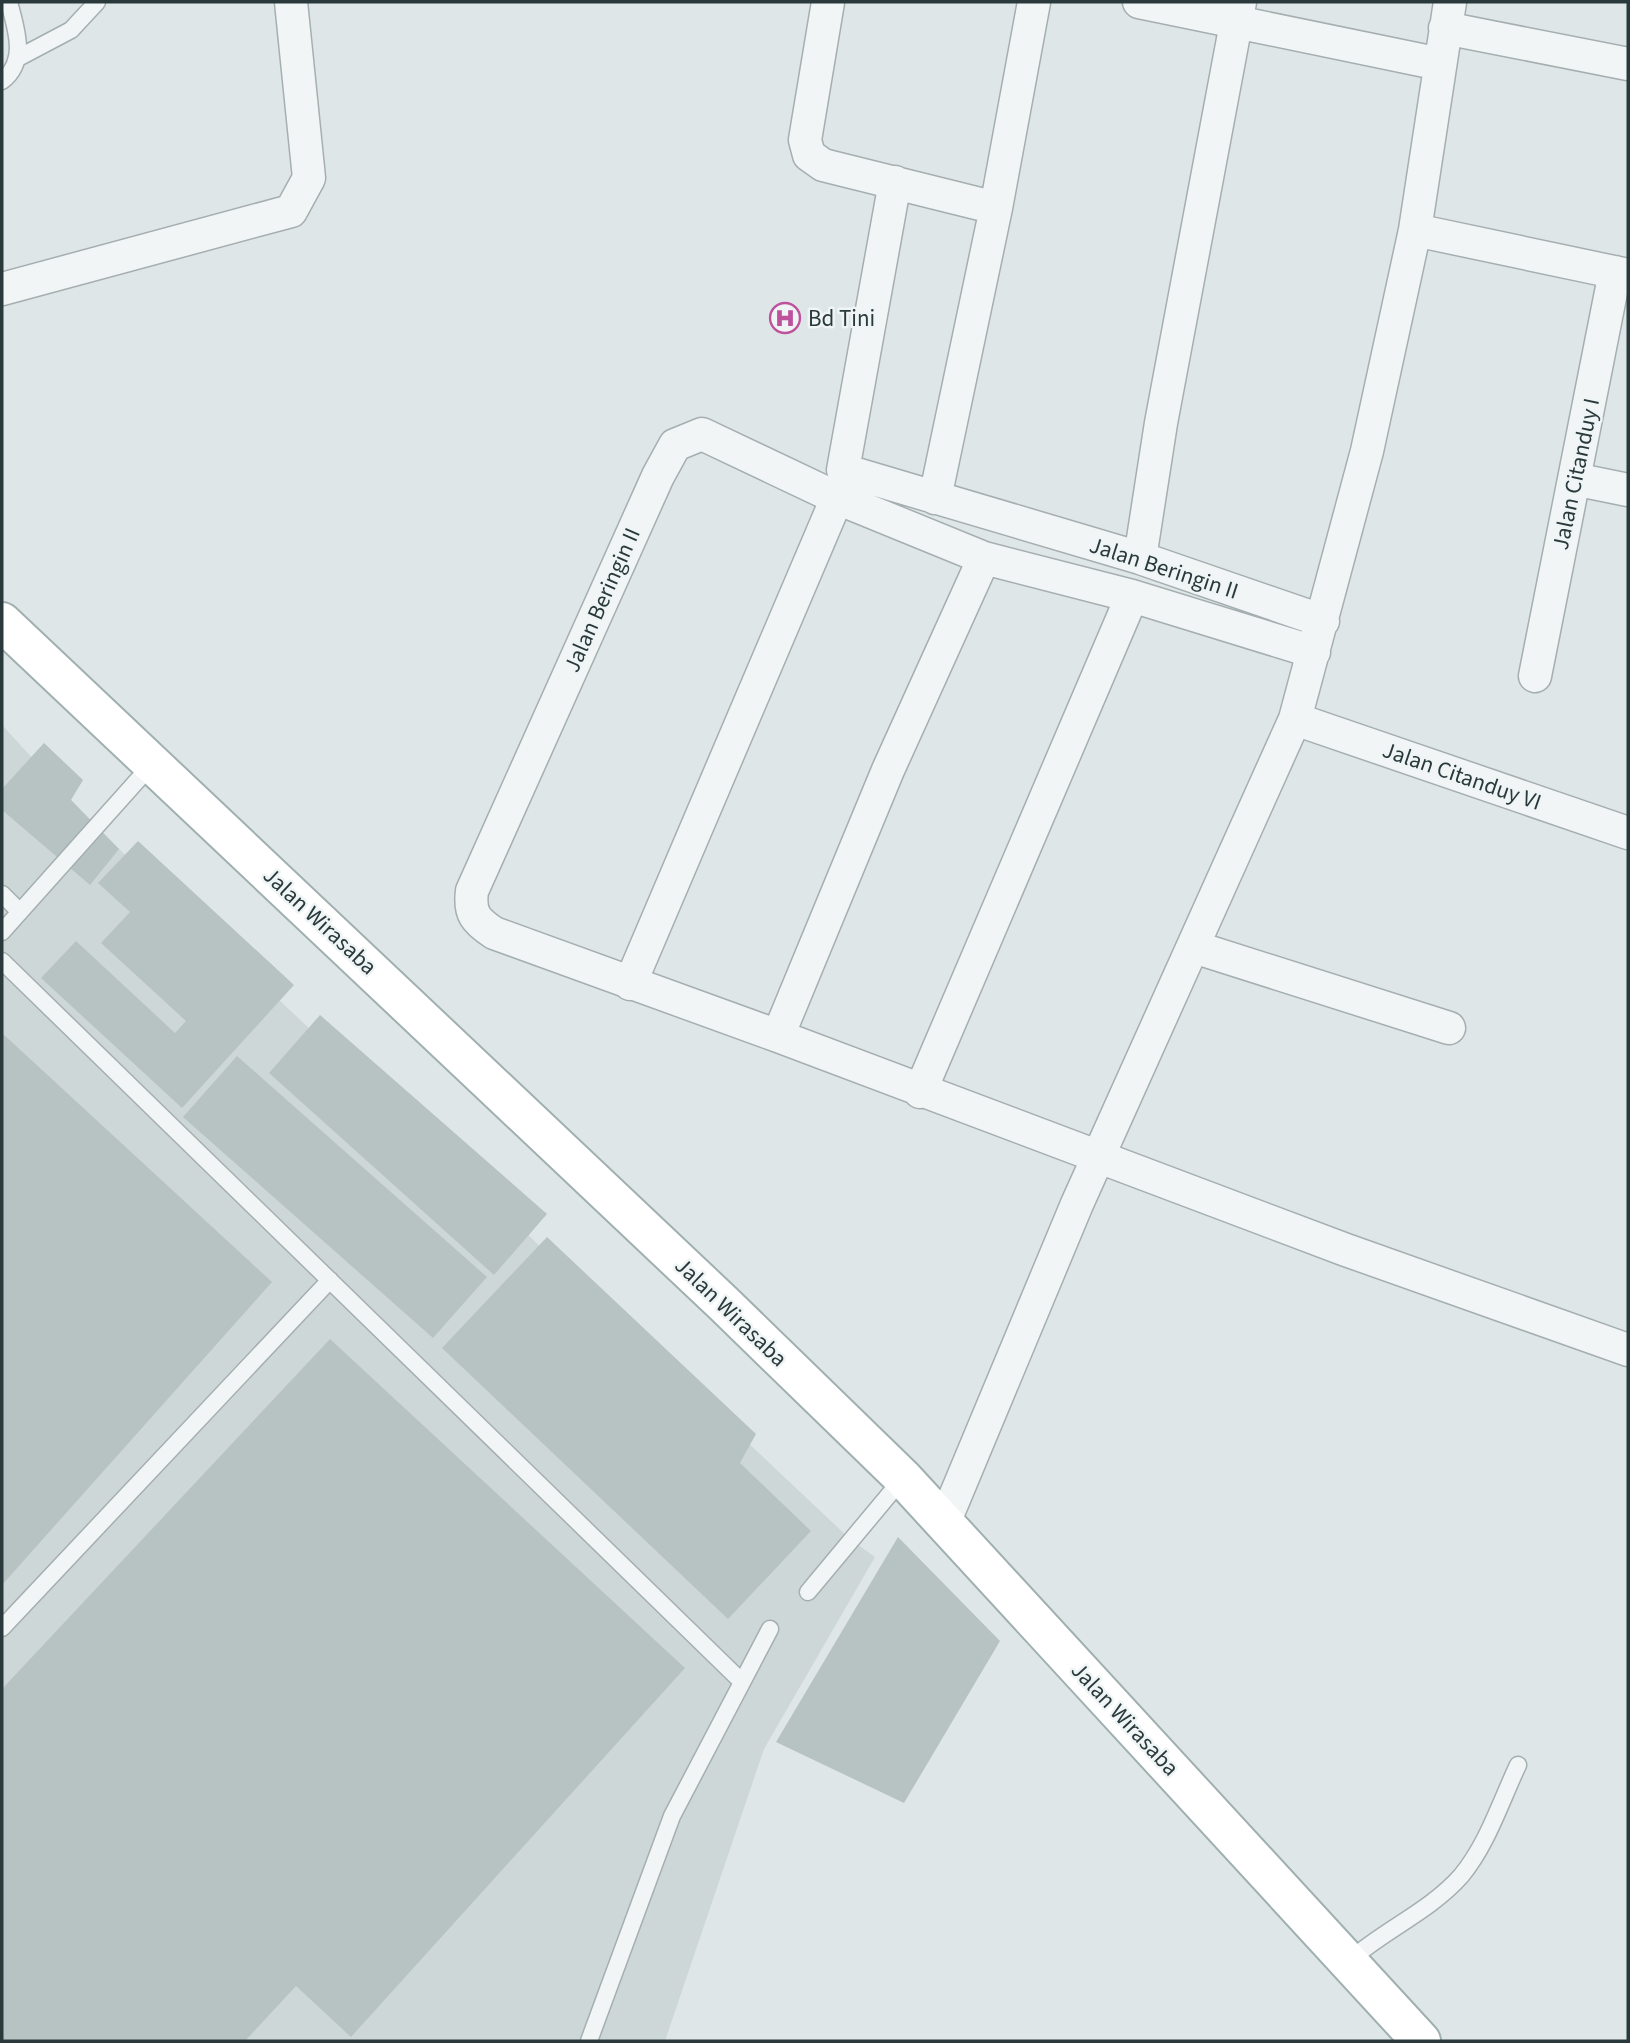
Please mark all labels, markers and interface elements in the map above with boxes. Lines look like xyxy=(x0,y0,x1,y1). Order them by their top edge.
hospital icon: Bd Tini xyxy=(768,301,802,335)
place label: Bd Tini xyxy=(808,302,875,335)
street label: Jalan Citanduy I xyxy=(1544,395,1608,553)
street label: Jalan Beringin II xyxy=(555,523,649,677)
street label: Jalan Beringin II xyxy=(1085,528,1243,608)
street label: Jalan Citanduy VI xyxy=(1378,733,1546,819)
street label: Jalan Wirasaba xyxy=(256,859,384,983)
street label: Jalan Wirasaba xyxy=(667,1250,795,1374)
street label: Jalan Wirasaba xyxy=(1063,1655,1187,1783)

